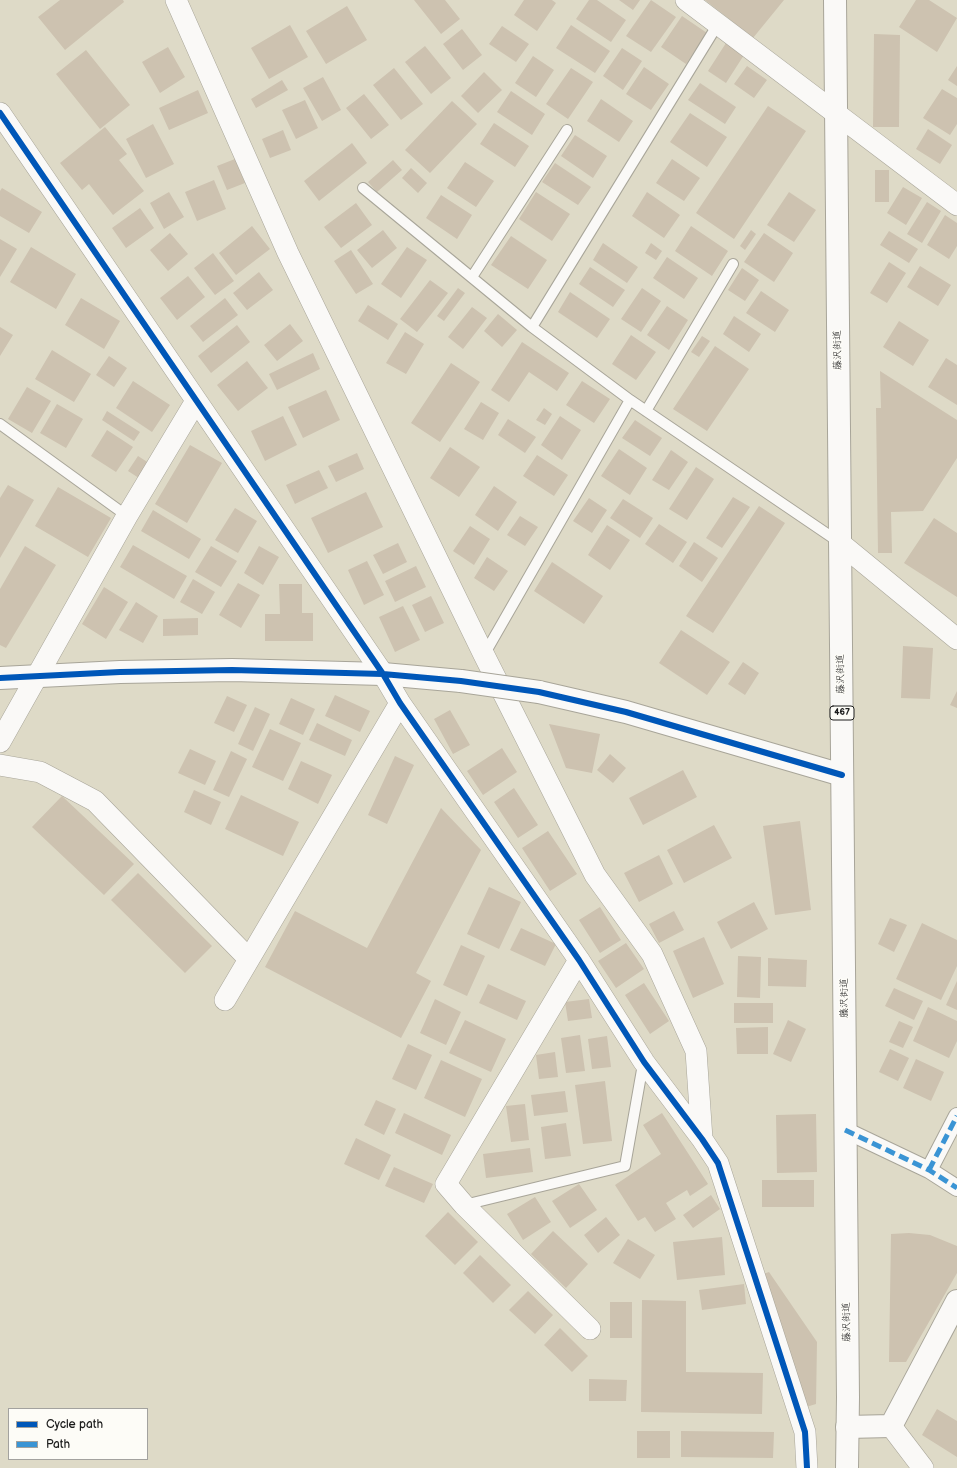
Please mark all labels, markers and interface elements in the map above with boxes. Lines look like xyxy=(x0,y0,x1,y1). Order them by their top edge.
street label: 藤沢街道 xyxy=(832,330,844,370)
street label: 藤沢街道 xyxy=(835,654,847,694)
road number: 467 xyxy=(830,706,854,720)
street label: 藤沢街道 xyxy=(838,978,850,1018)
street label: 藤沢街道 xyxy=(841,1302,853,1342)
legend xyxy=(8,1408,148,1460)
text: Cycle path xyxy=(46,1417,103,1432)
text: Path xyxy=(46,1437,70,1452)

